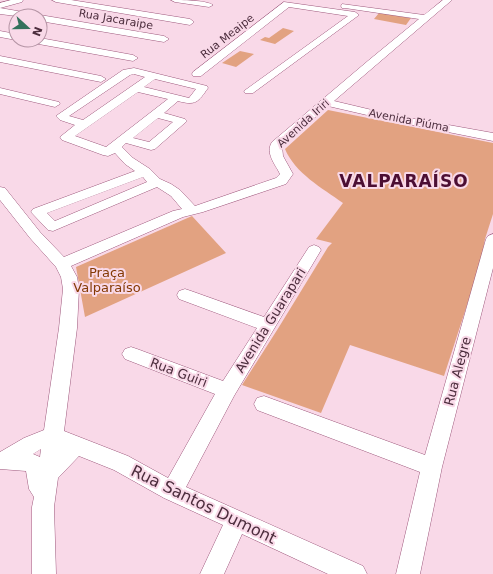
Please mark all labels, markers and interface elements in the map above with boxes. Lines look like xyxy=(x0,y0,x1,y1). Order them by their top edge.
street label: Rua Jacaraipe xyxy=(78,7,154,32)
north arrow xyxy=(8,8,48,48)
street label: Rua Meaipe xyxy=(198,11,257,61)
text: N xyxy=(29,25,45,38)
street label: Avenida Iriri xyxy=(275,97,332,150)
street label: Avenida Piúma xyxy=(368,106,450,135)
district label: VALPARAÍSO xyxy=(339,170,469,191)
park label: Praça Valparaíso xyxy=(73,265,141,295)
street label: Avenida Guarapari xyxy=(232,265,309,375)
street label: Rua Alegre xyxy=(441,335,474,407)
street label: Rua Guiri xyxy=(148,355,209,390)
street label: Rua Santos Dumont xyxy=(128,461,280,548)

